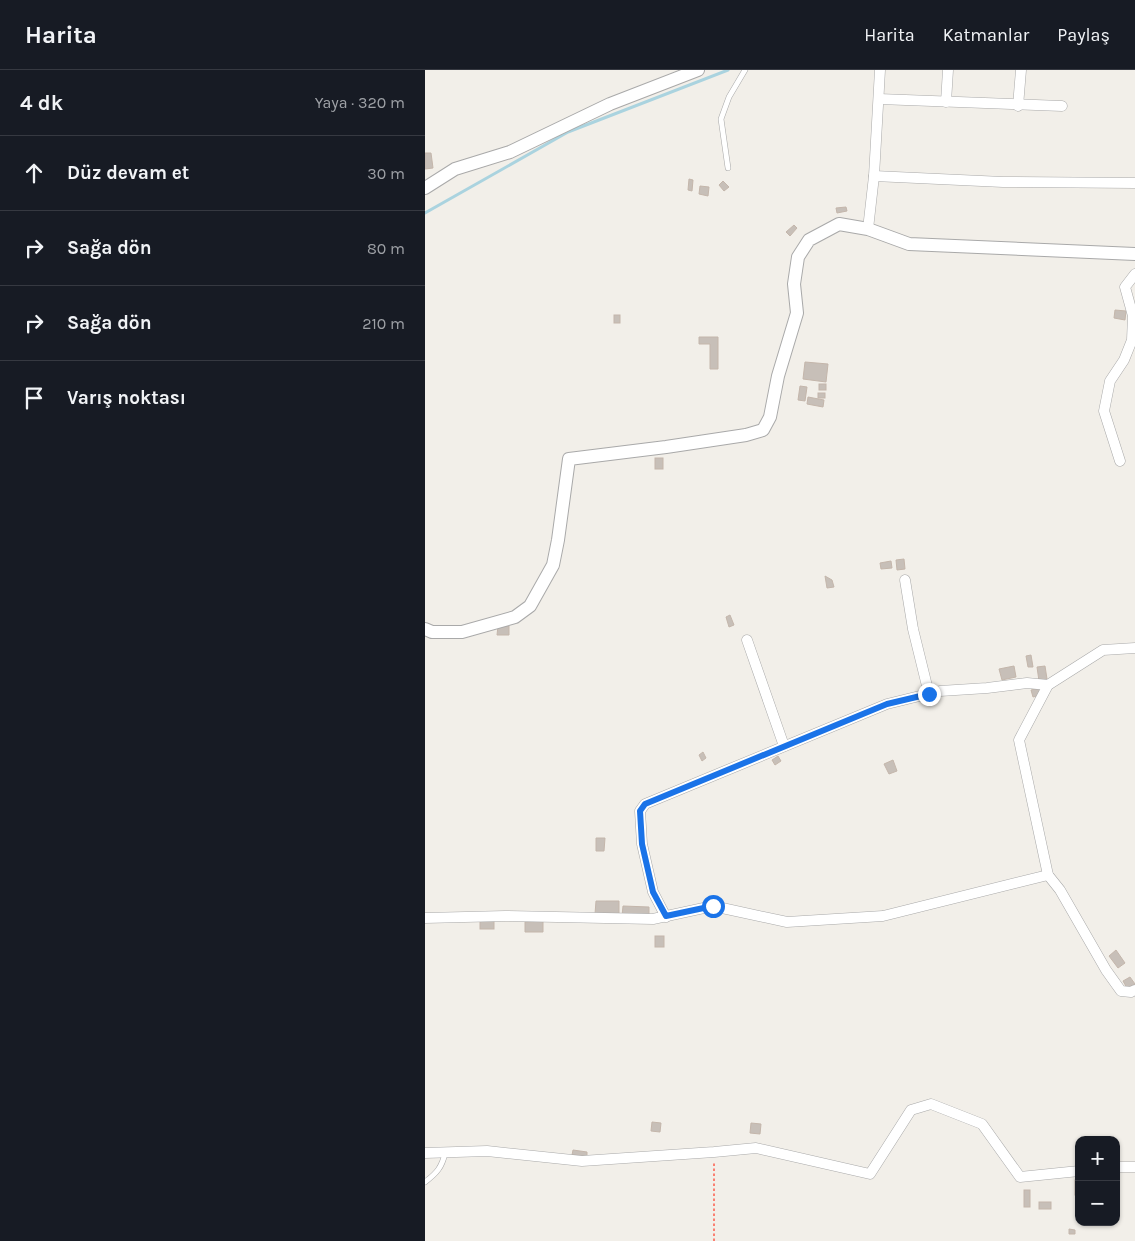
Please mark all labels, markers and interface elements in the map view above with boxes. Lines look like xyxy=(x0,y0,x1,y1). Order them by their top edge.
text: Harita xyxy=(25,21,97,49)
text: Harita xyxy=(864,24,915,46)
text: Katmanlar xyxy=(943,24,1029,46)
text: Paylaş xyxy=(1057,24,1110,46)
text: 4 dk xyxy=(20,91,63,115)
text: Yaya · 320 m xyxy=(315,93,405,112)
icon: ahead xyxy=(20,159,48,187)
text: Düz devam et xyxy=(67,162,189,184)
text: 30 m xyxy=(367,164,405,183)
icon: right xyxy=(20,234,48,262)
text: Sağa dön xyxy=(67,237,151,259)
text: 80 m xyxy=(367,239,405,258)
icon: right xyxy=(20,309,48,337)
text: Sağa dön xyxy=(67,312,151,334)
text: 210 m xyxy=(362,314,405,333)
icon: arrive xyxy=(20,384,48,412)
text: Varış noktası xyxy=(67,387,186,409)
route end xyxy=(918,683,941,706)
route start xyxy=(702,895,725,918)
map controls xyxy=(1075,1136,1120,1226)
button: + xyxy=(1075,1136,1120,1181)
button: − xyxy=(1075,1181,1120,1226)

